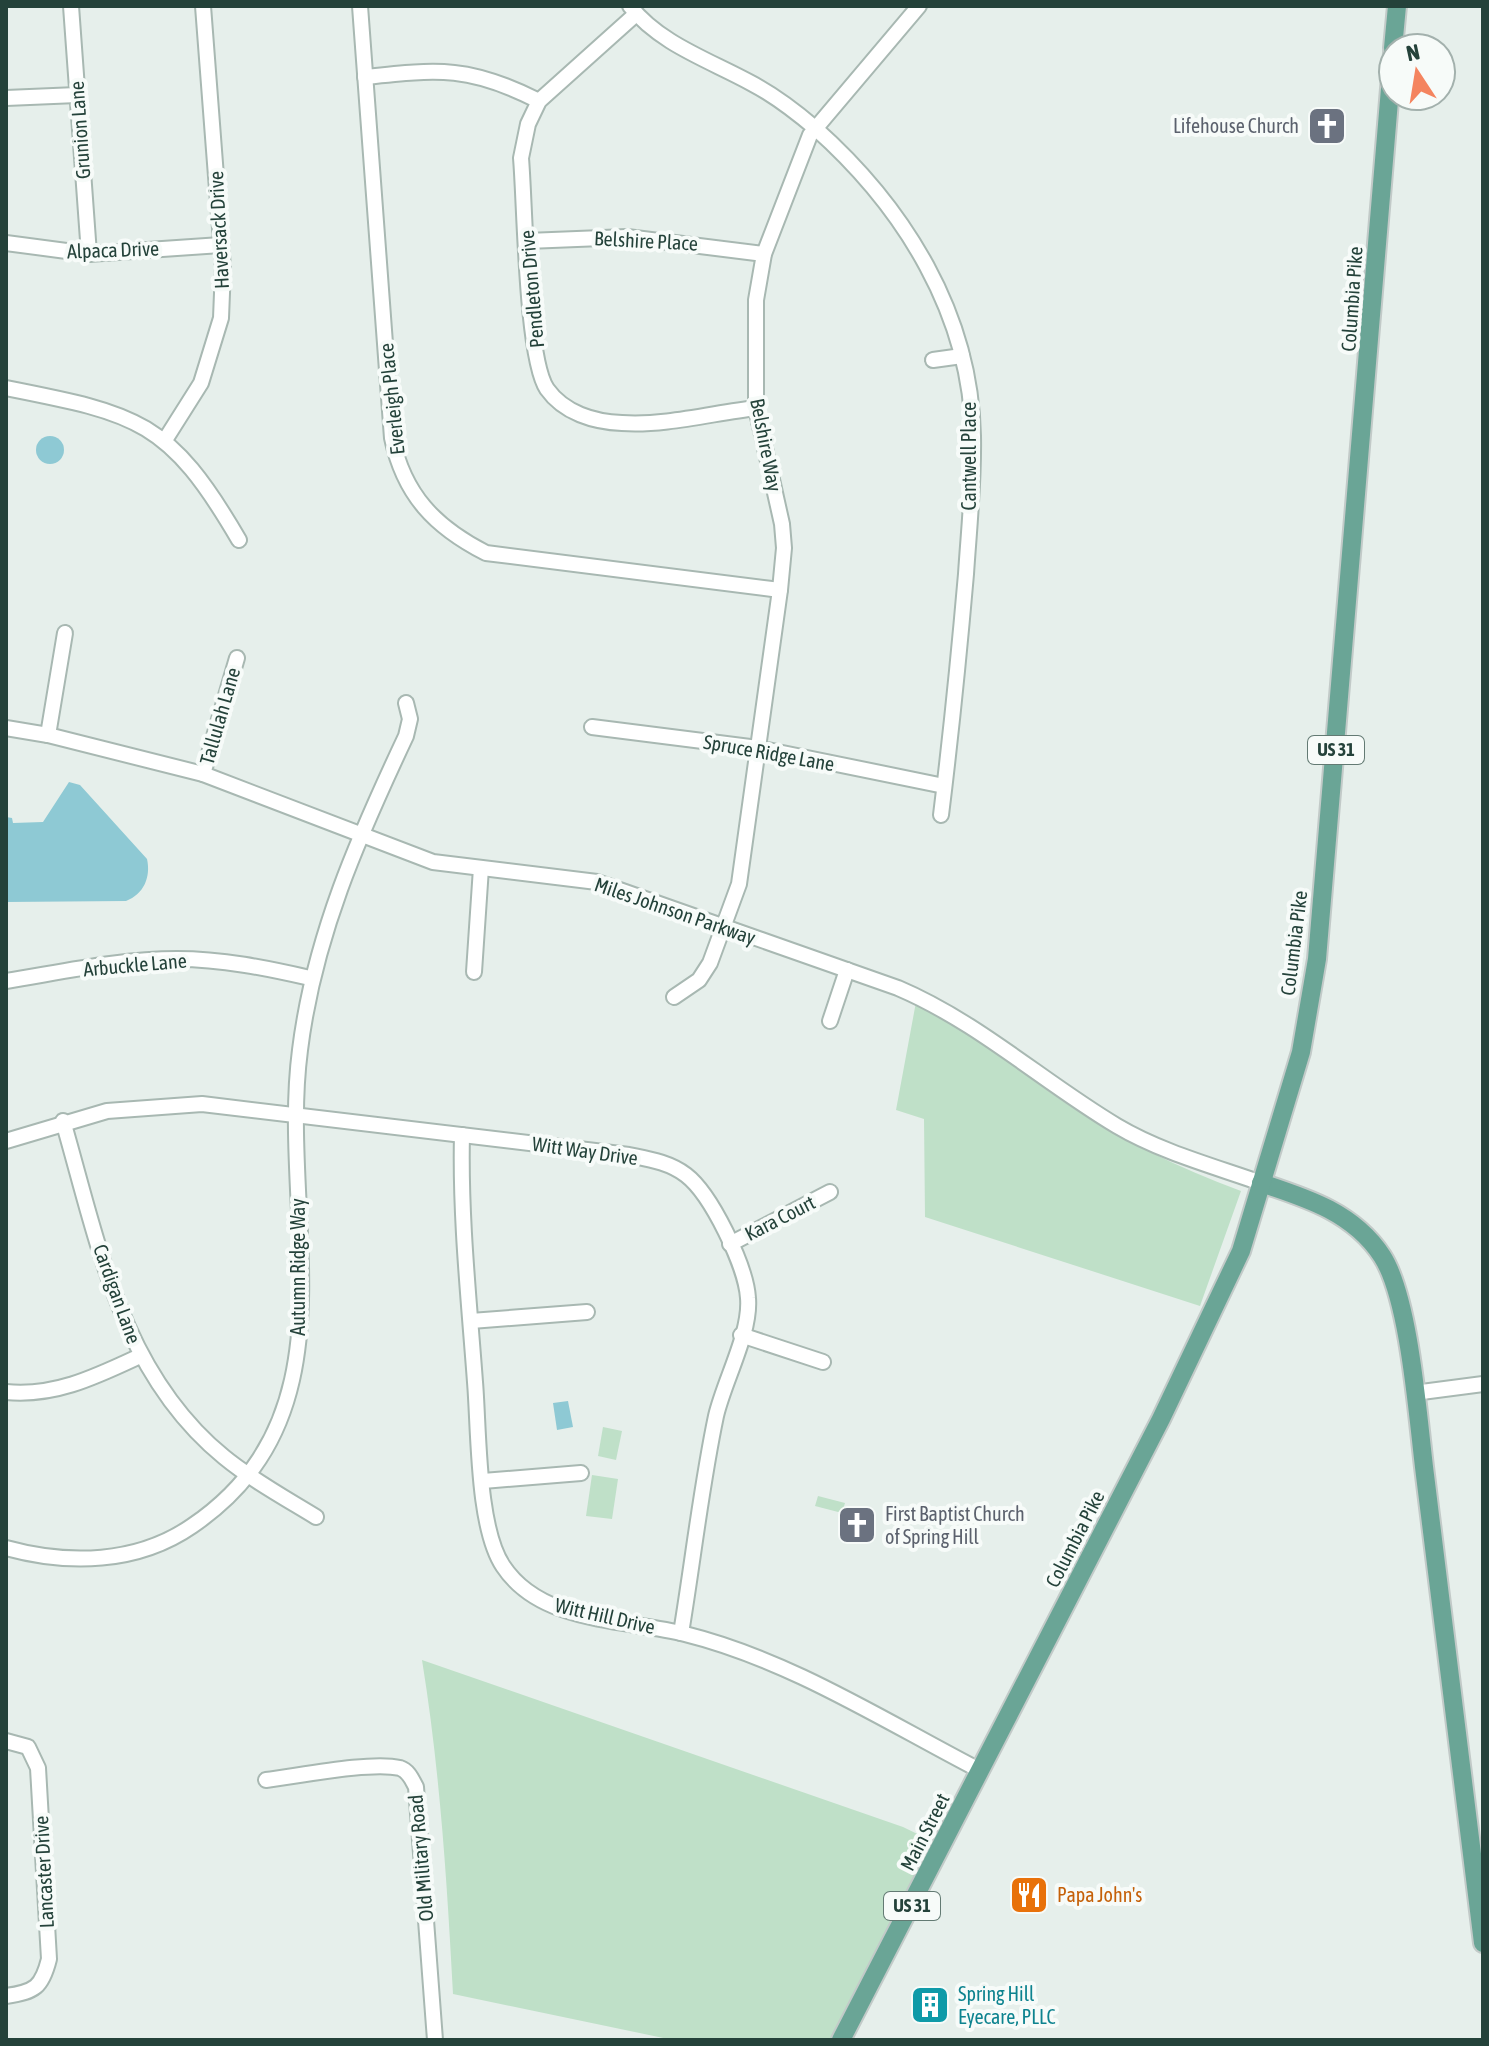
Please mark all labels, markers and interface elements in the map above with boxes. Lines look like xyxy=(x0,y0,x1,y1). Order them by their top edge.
north arrow xyxy=(1377,32,1457,112)
text: N xyxy=(1404,38,1422,67)
street label: Grunion Lane xyxy=(65,80,94,180)
church icon: Lifehouse Church xyxy=(1306,105,1348,147)
place label: Lifehouse Church xyxy=(1173,114,1299,137)
street label: Haversack Drive xyxy=(204,170,233,290)
street label: Belshire Place xyxy=(594,226,698,255)
street label: Pendleton Drive xyxy=(515,229,548,349)
street label: Alpaca Drive xyxy=(67,236,159,263)
street label: Columbia Pike xyxy=(1336,246,1367,352)
street label: Everleigh Place xyxy=(374,342,409,456)
street label: Belshire Way xyxy=(746,396,787,493)
street label: Cantwell Place xyxy=(957,402,980,510)
street label: Tallulah Lane xyxy=(195,665,244,767)
street label: Spruce Ridge Lane xyxy=(702,730,836,775)
road number: US 31 xyxy=(1308,736,1364,764)
street label: Miles Johnson Parkway xyxy=(592,872,759,949)
street label: Columbia Pike xyxy=(1276,889,1311,997)
street label: Arbuckle Lane xyxy=(82,949,188,980)
street label: Witt Way Drive xyxy=(531,1132,639,1169)
street label: Kara Court xyxy=(741,1190,819,1245)
street label: Autumn Ridge Way xyxy=(286,1198,309,1336)
street label: Cardigan Lane xyxy=(89,1241,146,1347)
street label: Columbia Pike xyxy=(1040,1487,1109,1591)
place label: First Baptist Church of Spring Hill xyxy=(885,1502,1025,1548)
church icon: First Baptist Church of Spring Hill xyxy=(836,1504,878,1546)
street label: Witt Hill Drive xyxy=(553,1593,657,1638)
street label: Main Street xyxy=(895,1789,954,1874)
street label: Old Military Road xyxy=(404,1794,437,1922)
street label: Lancaster Drive xyxy=(29,1815,58,1929)
restaurant icon: Papa John's xyxy=(1008,1874,1050,1916)
place label: Papa John's xyxy=(1057,1883,1142,1906)
road number: US 31 xyxy=(884,1892,940,1920)
place label: Spring Hill Eyecare, PLLC xyxy=(958,1982,1055,2028)
building icon: Spring Hill Eyecare, PLLC xyxy=(909,1984,951,2026)

